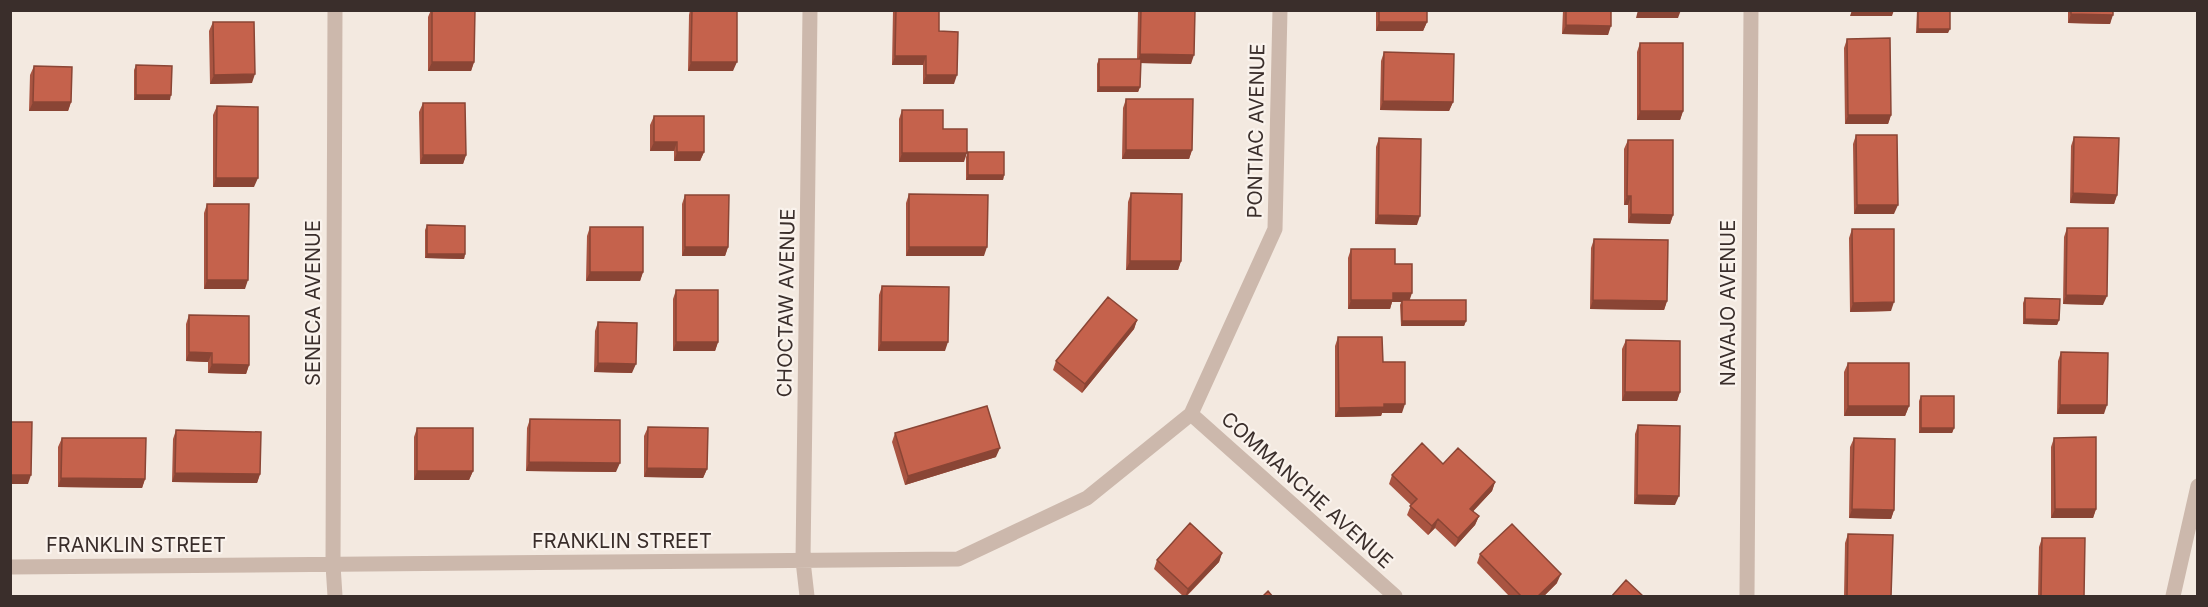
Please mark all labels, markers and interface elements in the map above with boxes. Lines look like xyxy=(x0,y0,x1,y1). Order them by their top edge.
street label: PONTIAC AVENUE xyxy=(1242,43,1270,219)
street label: CHOCTAW AVENUE xyxy=(772,208,800,398)
street label: SENECA AVENUE xyxy=(301,220,325,386)
street label: NAVAJO AVENUE xyxy=(1716,220,1740,386)
street label: COMMANCHE AVENUE xyxy=(1216,407,1398,573)
street label: FRANKLIN STREET xyxy=(532,529,712,553)
street label: FRANKLIN STREET xyxy=(46,533,226,557)

